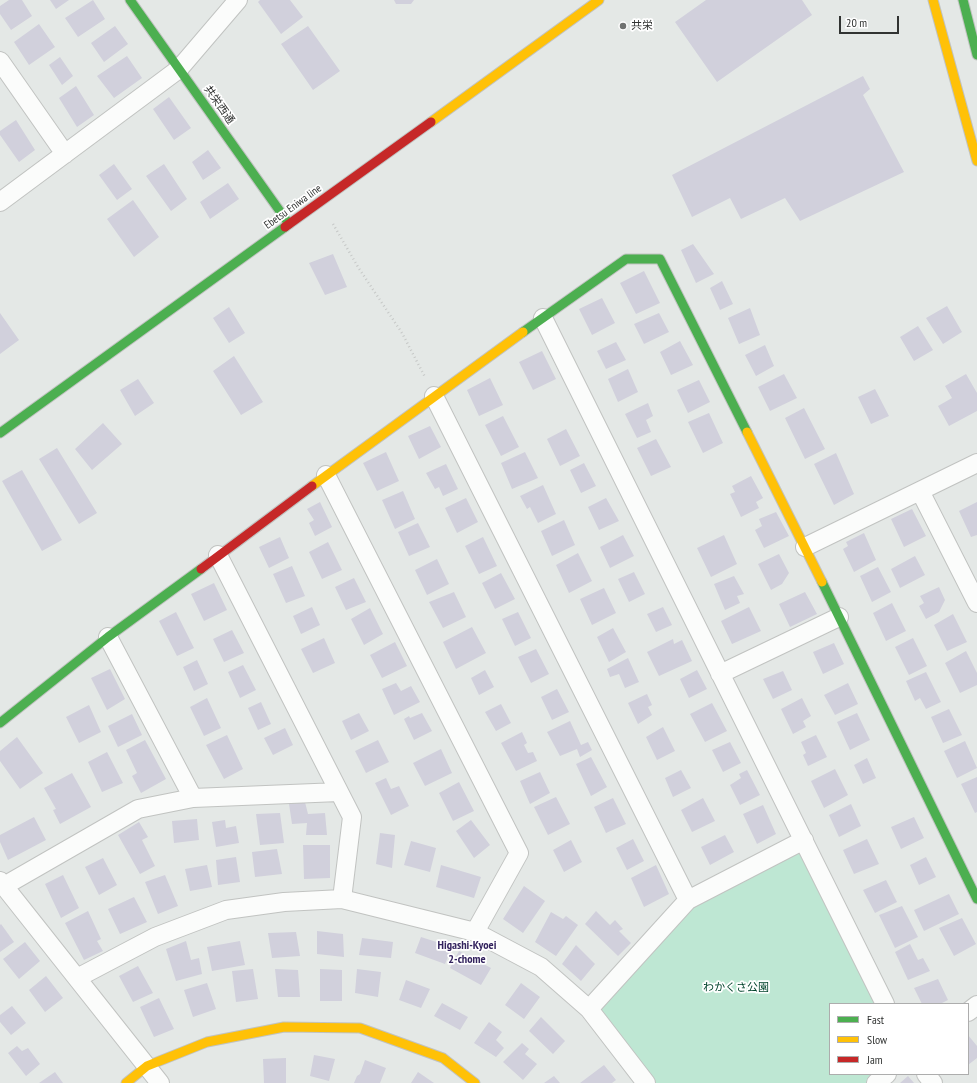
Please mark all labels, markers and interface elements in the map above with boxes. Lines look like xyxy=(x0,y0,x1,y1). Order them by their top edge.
scale bar xyxy=(841,8,901,34)
text: 20 m xyxy=(846,15,867,30)
place label: 共栄 xyxy=(631,19,653,33)
marker: 共栄 xyxy=(618,21,628,31)
street label: 共栄西通 xyxy=(201,83,237,127)
street label: Ebetsu Eniwa line xyxy=(262,182,324,232)
district label: Higashi-Kyoei 2-chome xyxy=(438,939,496,967)
park label: わかくさ公園 xyxy=(703,981,769,995)
legend xyxy=(829,1003,969,1075)
text: Fast xyxy=(867,1012,884,1027)
text: Slow xyxy=(867,1032,887,1047)
text: Jam xyxy=(867,1052,883,1067)

